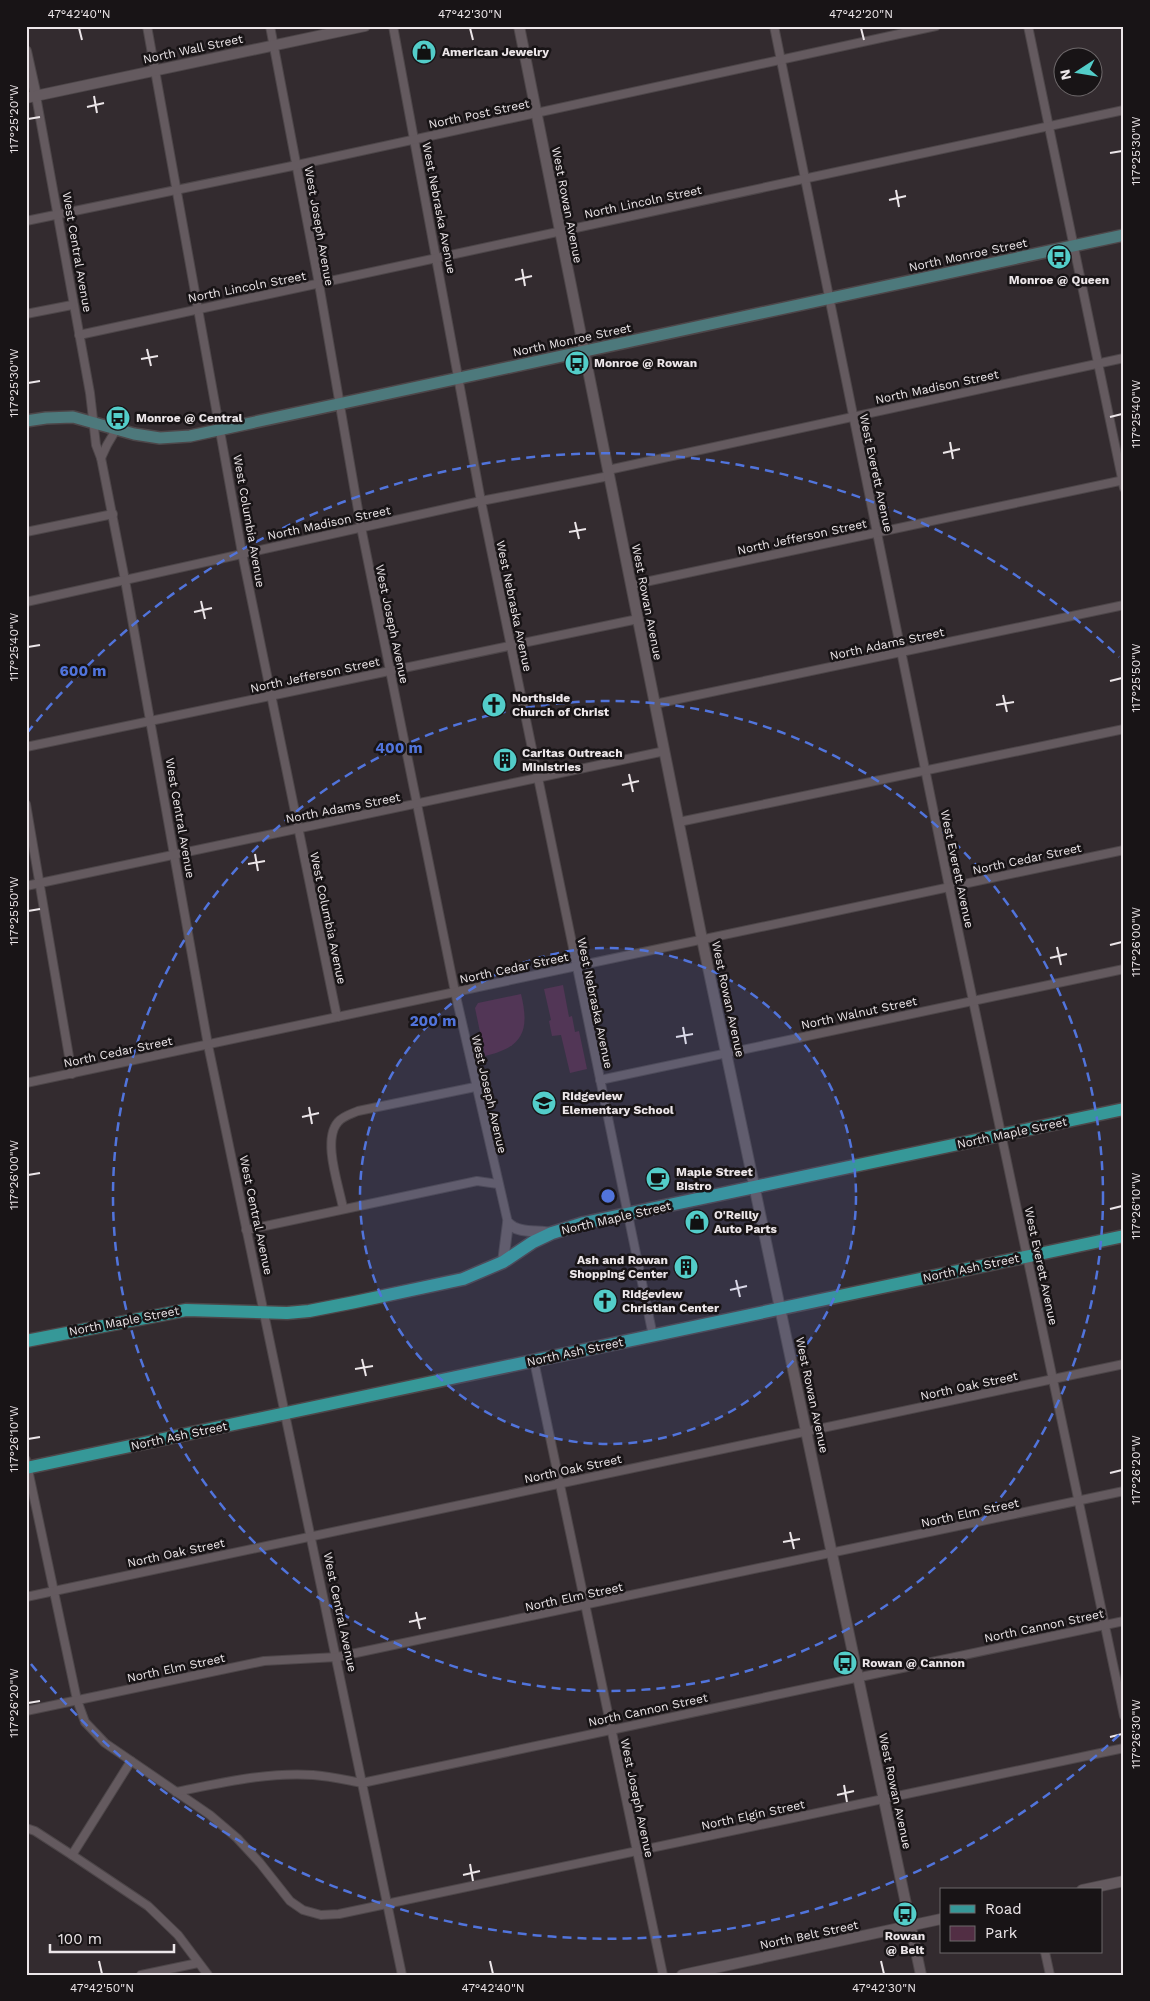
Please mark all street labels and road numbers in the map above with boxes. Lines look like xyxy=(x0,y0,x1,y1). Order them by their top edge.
street label: North Wall Street xyxy=(142,32,244,66)
street label: North Post Street xyxy=(427,96,531,132)
street label: West Nebraska Avenue xyxy=(419,141,459,275)
street label: West Rowan Avenue xyxy=(549,146,585,265)
street label: West Joseph Avenue xyxy=(302,165,336,287)
street label: North Lincoln Street xyxy=(583,183,703,221)
street label: West Central Avenue xyxy=(60,191,94,313)
street label: North Monroe Street xyxy=(907,236,1029,274)
street label: North Lincoln Street xyxy=(187,269,307,305)
street label: North Monroe Street xyxy=(511,321,633,359)
street label: North Madison Street xyxy=(874,367,1000,407)
street label: West Everett Avenue xyxy=(857,412,895,534)
street label: West Columbia Avenue xyxy=(230,453,268,589)
street label: North Madison Street xyxy=(266,503,392,543)
street label: North Jefferson Street xyxy=(736,516,868,558)
street label: West Nebraska Avenue xyxy=(493,539,535,673)
street label: West Rowan Avenue xyxy=(629,543,665,662)
street label: West Joseph Avenue xyxy=(373,563,411,685)
street label: North Adams Street xyxy=(829,625,945,663)
street label: North Jefferson Street xyxy=(249,654,381,696)
street label: West Central Avenue xyxy=(163,757,197,879)
street label: North Adams Street xyxy=(284,790,402,826)
street label: West Everett Avenue xyxy=(938,808,976,930)
street label: North Cedar Street xyxy=(971,841,1083,877)
street label: West Columbia Avenue xyxy=(307,851,349,985)
street label: West Nebraska Avenue xyxy=(574,936,616,1070)
street label: West Rowan Avenue xyxy=(709,940,747,1058)
street label: North Cedar Street xyxy=(458,950,570,986)
street label: North Walnut Street xyxy=(800,994,918,1032)
street label: West Joseph Avenue xyxy=(469,1033,509,1155)
street label: North Cedar Street xyxy=(62,1034,174,1070)
street label: North Maple Street xyxy=(956,1114,1068,1152)
street label: West Central Avenue xyxy=(236,1154,276,1276)
street label: North Maple Street xyxy=(560,1199,672,1237)
street label: West Everett Avenue xyxy=(1022,1205,1060,1327)
street label: North Ash Street xyxy=(921,1251,1021,1285)
street label: North Maple Street xyxy=(68,1303,180,1339)
street label: North Ash Street xyxy=(525,1335,625,1369)
street label: West Rowan Avenue xyxy=(793,1336,831,1454)
street label: North Oak Street xyxy=(919,1369,1019,1403)
street label: North Ash Street xyxy=(129,1419,229,1453)
street label: North Oak Street xyxy=(523,1452,623,1486)
street label: North Elm Street xyxy=(920,1496,1020,1530)
street label: North Oak Street xyxy=(126,1536,226,1570)
street label: West Central Avenue xyxy=(320,1551,360,1673)
street label: North Elm Street xyxy=(524,1580,624,1614)
street label: North Cannon Street xyxy=(983,1606,1105,1646)
street label: North Elm Street xyxy=(126,1651,226,1685)
street label: North Cannon Street xyxy=(587,1690,709,1730)
street label: West Rowan Avenue xyxy=(876,1732,914,1850)
street label: West Joseph Avenue xyxy=(618,1737,656,1859)
street label: North Elgin Street xyxy=(700,1797,806,1833)
street label: North Belt Street xyxy=(758,1918,860,1952)

